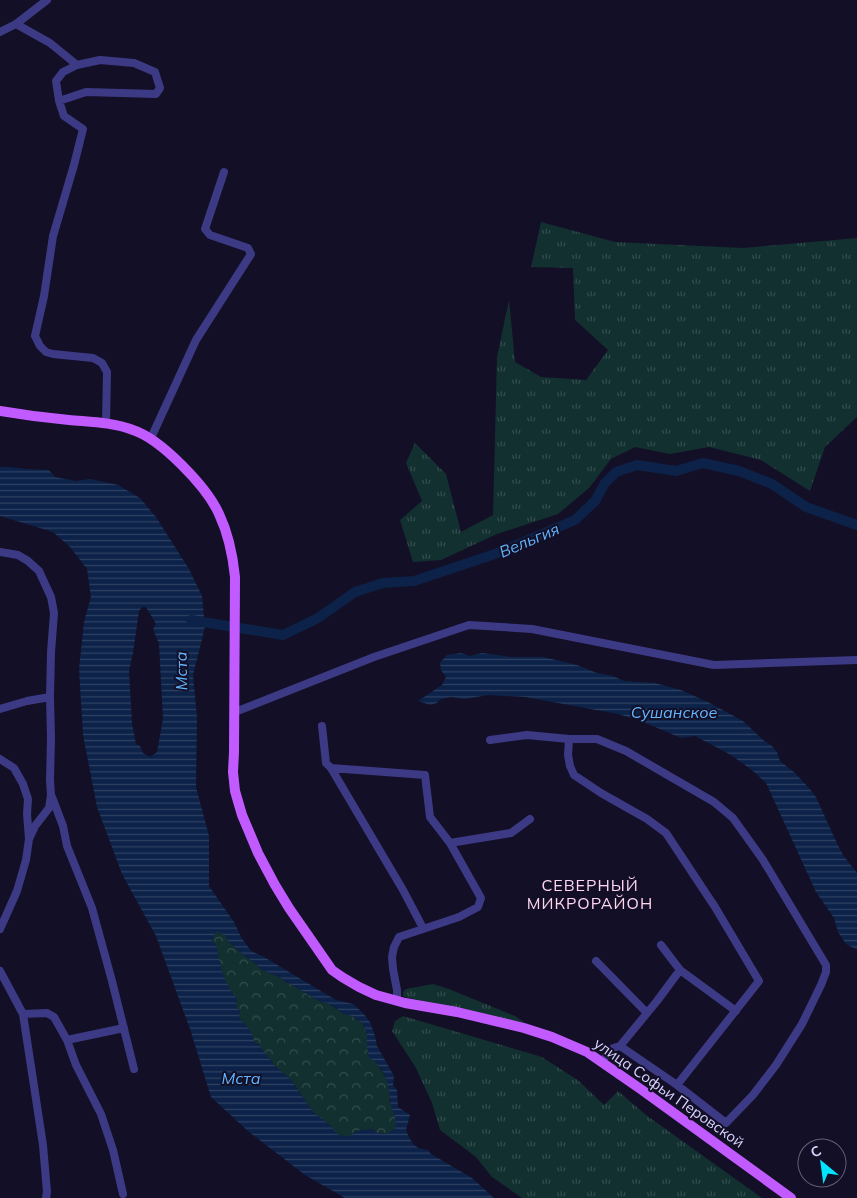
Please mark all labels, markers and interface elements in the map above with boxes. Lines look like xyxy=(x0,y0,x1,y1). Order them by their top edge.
water label: Вельгия xyxy=(496,518,562,562)
water label: Мста xyxy=(171,651,191,691)
water label: Сушанское xyxy=(631,702,717,722)
district label: СЕВЕРНЫЙ МИКРОРАЙОН xyxy=(527,875,653,913)
street label: улица Софьи Перовской xyxy=(590,1033,748,1152)
water label: Мста xyxy=(222,1068,261,1088)
north arrow xyxy=(797,1138,847,1188)
text: С xyxy=(807,1141,824,1162)

